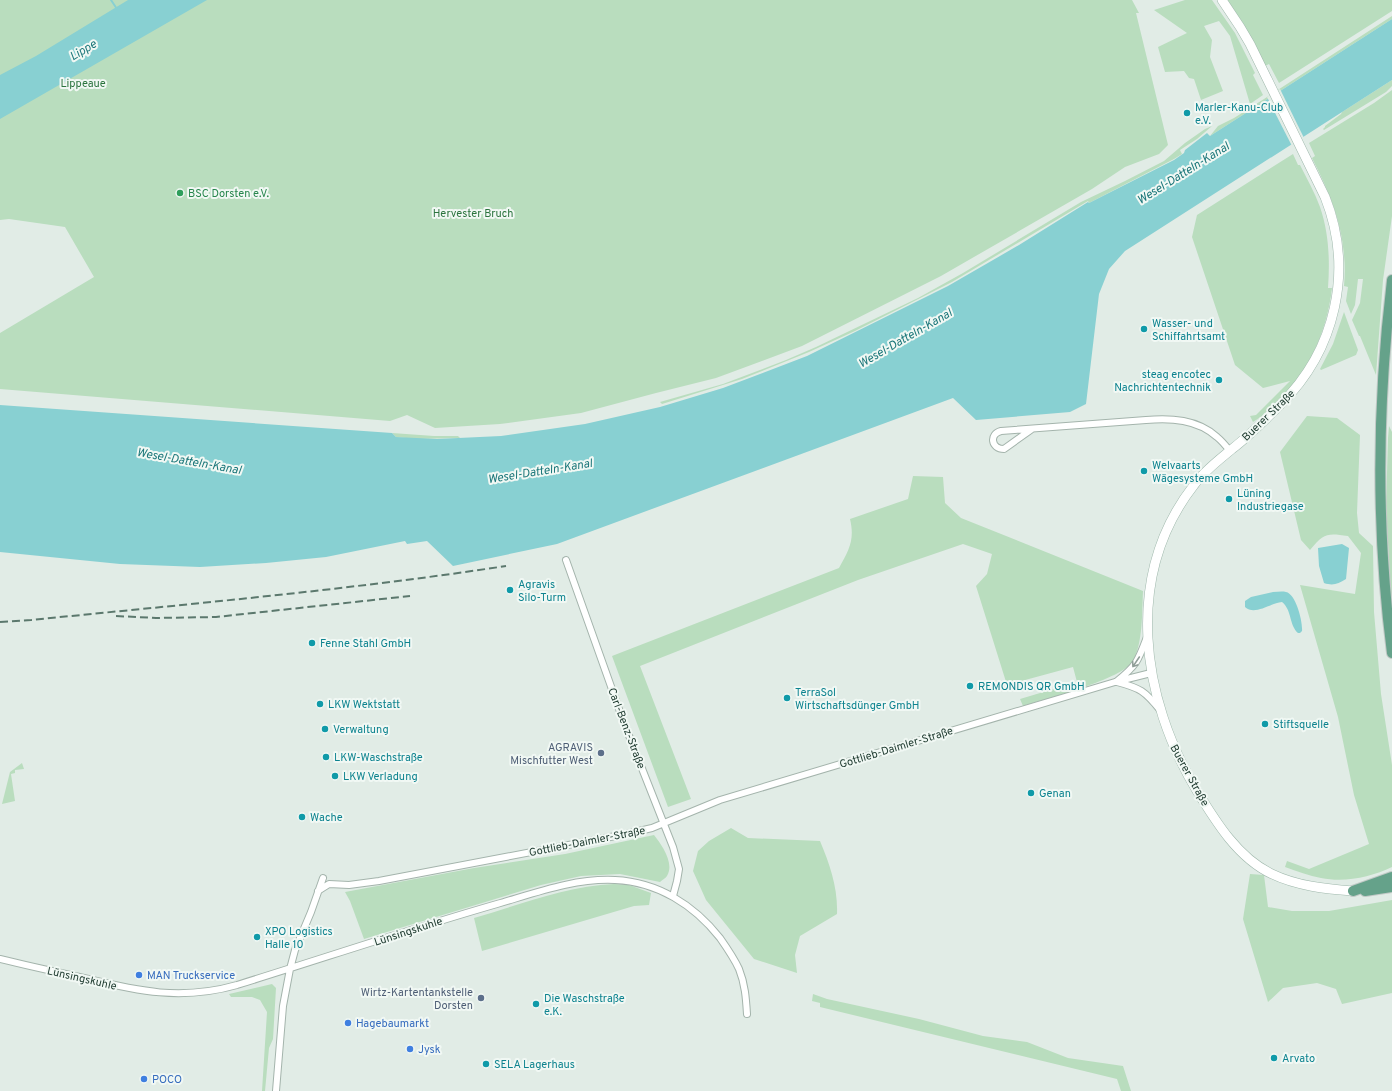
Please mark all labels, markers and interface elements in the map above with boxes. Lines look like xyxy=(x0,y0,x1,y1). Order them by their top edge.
water label: Lippe xyxy=(67,36,101,65)
park label: Lippeaue xyxy=(60,77,106,91)
place label: Marler-Kanu-Club e.V. xyxy=(1195,101,1283,128)
marker: Marler-Kanu-Club e.V. xyxy=(1182,108,1192,118)
water label: Wesel-Datteln-Kanal xyxy=(1134,139,1233,209)
place label: BSC Dorsten e.V. xyxy=(188,187,269,201)
marker: BSC Dorsten e.V. xyxy=(175,188,185,198)
park label: Hervester Bruch xyxy=(433,207,513,221)
water label: Wesel-Datteln-Kanal xyxy=(856,305,956,372)
place label: Wasser- und Schiffahrtsamt xyxy=(1152,317,1225,344)
marker: Wasser- und Schiffahrtsamt xyxy=(1139,324,1149,334)
place label: steag encotec Nachrichtentechnik xyxy=(1114,368,1211,395)
marker: steag encotec Nachrichtentechnik xyxy=(1214,375,1224,385)
street label: Buerer Straße xyxy=(1239,387,1298,444)
water label: Wesel-Datteln-Kanal xyxy=(135,445,243,479)
water label: Wesel-Datteln-Kanal xyxy=(487,456,595,488)
place label: Welvaarts Wägesysteme GmbH xyxy=(1152,459,1253,486)
marker: Welvaarts Wägesysteme GmbH xyxy=(1139,466,1149,476)
place label: Lüning Industriegase xyxy=(1237,487,1304,514)
marker: Lüning Industriegase xyxy=(1224,494,1234,504)
place label: Agravis Silo-Turm xyxy=(518,578,566,605)
marker: Agravis Silo-Turm xyxy=(505,585,515,595)
place label: Fenne Stahl GmbH xyxy=(320,637,411,651)
marker: Fenne Stahl GmbH xyxy=(307,638,317,648)
one-way arrow xyxy=(1132,656,1140,667)
place label: REMONDIS QR GmbH xyxy=(978,680,1085,694)
marker: REMONDIS QR GmbH xyxy=(965,681,975,691)
street label: Carl-Benz-Straße xyxy=(604,686,648,771)
place label: TerraSol Wirtschaftsdünger GmbH xyxy=(795,686,920,713)
marker: TerraSol Wirtschaftsdünger GmbH xyxy=(782,693,792,703)
place label: LKW Wektstatt xyxy=(328,698,400,712)
marker: LKW Wektstatt xyxy=(315,699,325,709)
place label: Stiftsquelle xyxy=(1273,718,1329,732)
marker: Stiftsquelle xyxy=(1260,719,1270,729)
place label: Verwaltung xyxy=(333,723,389,737)
marker: Verwaltung xyxy=(320,724,330,734)
street label: Gottlieb-Daimler-Straße xyxy=(838,724,955,772)
place label: AGRAVIS Mischfutter West xyxy=(510,741,593,768)
street label: Buerer Straße xyxy=(1166,742,1212,809)
marker: AGRAVIS Mischfutter West xyxy=(596,748,606,758)
place label: LKW-Waschstraße xyxy=(334,751,423,765)
marker: LKW-Waschstraße xyxy=(321,752,331,762)
place label: LKW Verladung xyxy=(343,770,418,784)
marker: LKW Verladung xyxy=(330,771,340,781)
place label: Genan xyxy=(1039,787,1071,801)
marker: Genan xyxy=(1026,788,1036,798)
place label: Wache xyxy=(310,811,343,825)
marker: Wache xyxy=(297,812,307,822)
street label: Gottlieb-Daimler-Straße xyxy=(528,824,647,860)
street label: Lünsingskuhle xyxy=(372,914,444,950)
place label: XPO Logistics Halle 10 xyxy=(265,925,333,952)
marker: XPO Logistics Halle 10 xyxy=(252,932,262,942)
street label: Lünsingskuhle xyxy=(46,964,118,994)
place label: MAN Truckservice xyxy=(147,969,235,983)
marker: MAN Truckservice xyxy=(134,970,144,980)
place label: Wirtz-Kartentankstelle Dorsten xyxy=(361,986,473,1013)
place label: Die Waschstraße e.K. xyxy=(544,992,625,1019)
marker: Wirtz-Kartentankstelle Dorsten xyxy=(476,993,486,1003)
marker: Die Waschstraße e.K. xyxy=(531,999,541,1009)
place label: Hagebaumarkt xyxy=(356,1017,429,1031)
marker: Hagebaumarkt xyxy=(343,1018,353,1028)
place label: Jysk xyxy=(418,1043,441,1057)
marker: Jysk xyxy=(405,1044,415,1054)
place label: Arvato xyxy=(1282,1052,1315,1066)
marker: Arvato xyxy=(1269,1053,1279,1063)
place label: SELA Lagerhaus xyxy=(494,1058,575,1072)
marker: SELA Lagerhaus xyxy=(481,1059,491,1069)
place label: POCO xyxy=(152,1073,182,1087)
marker: POCO xyxy=(139,1074,149,1084)

